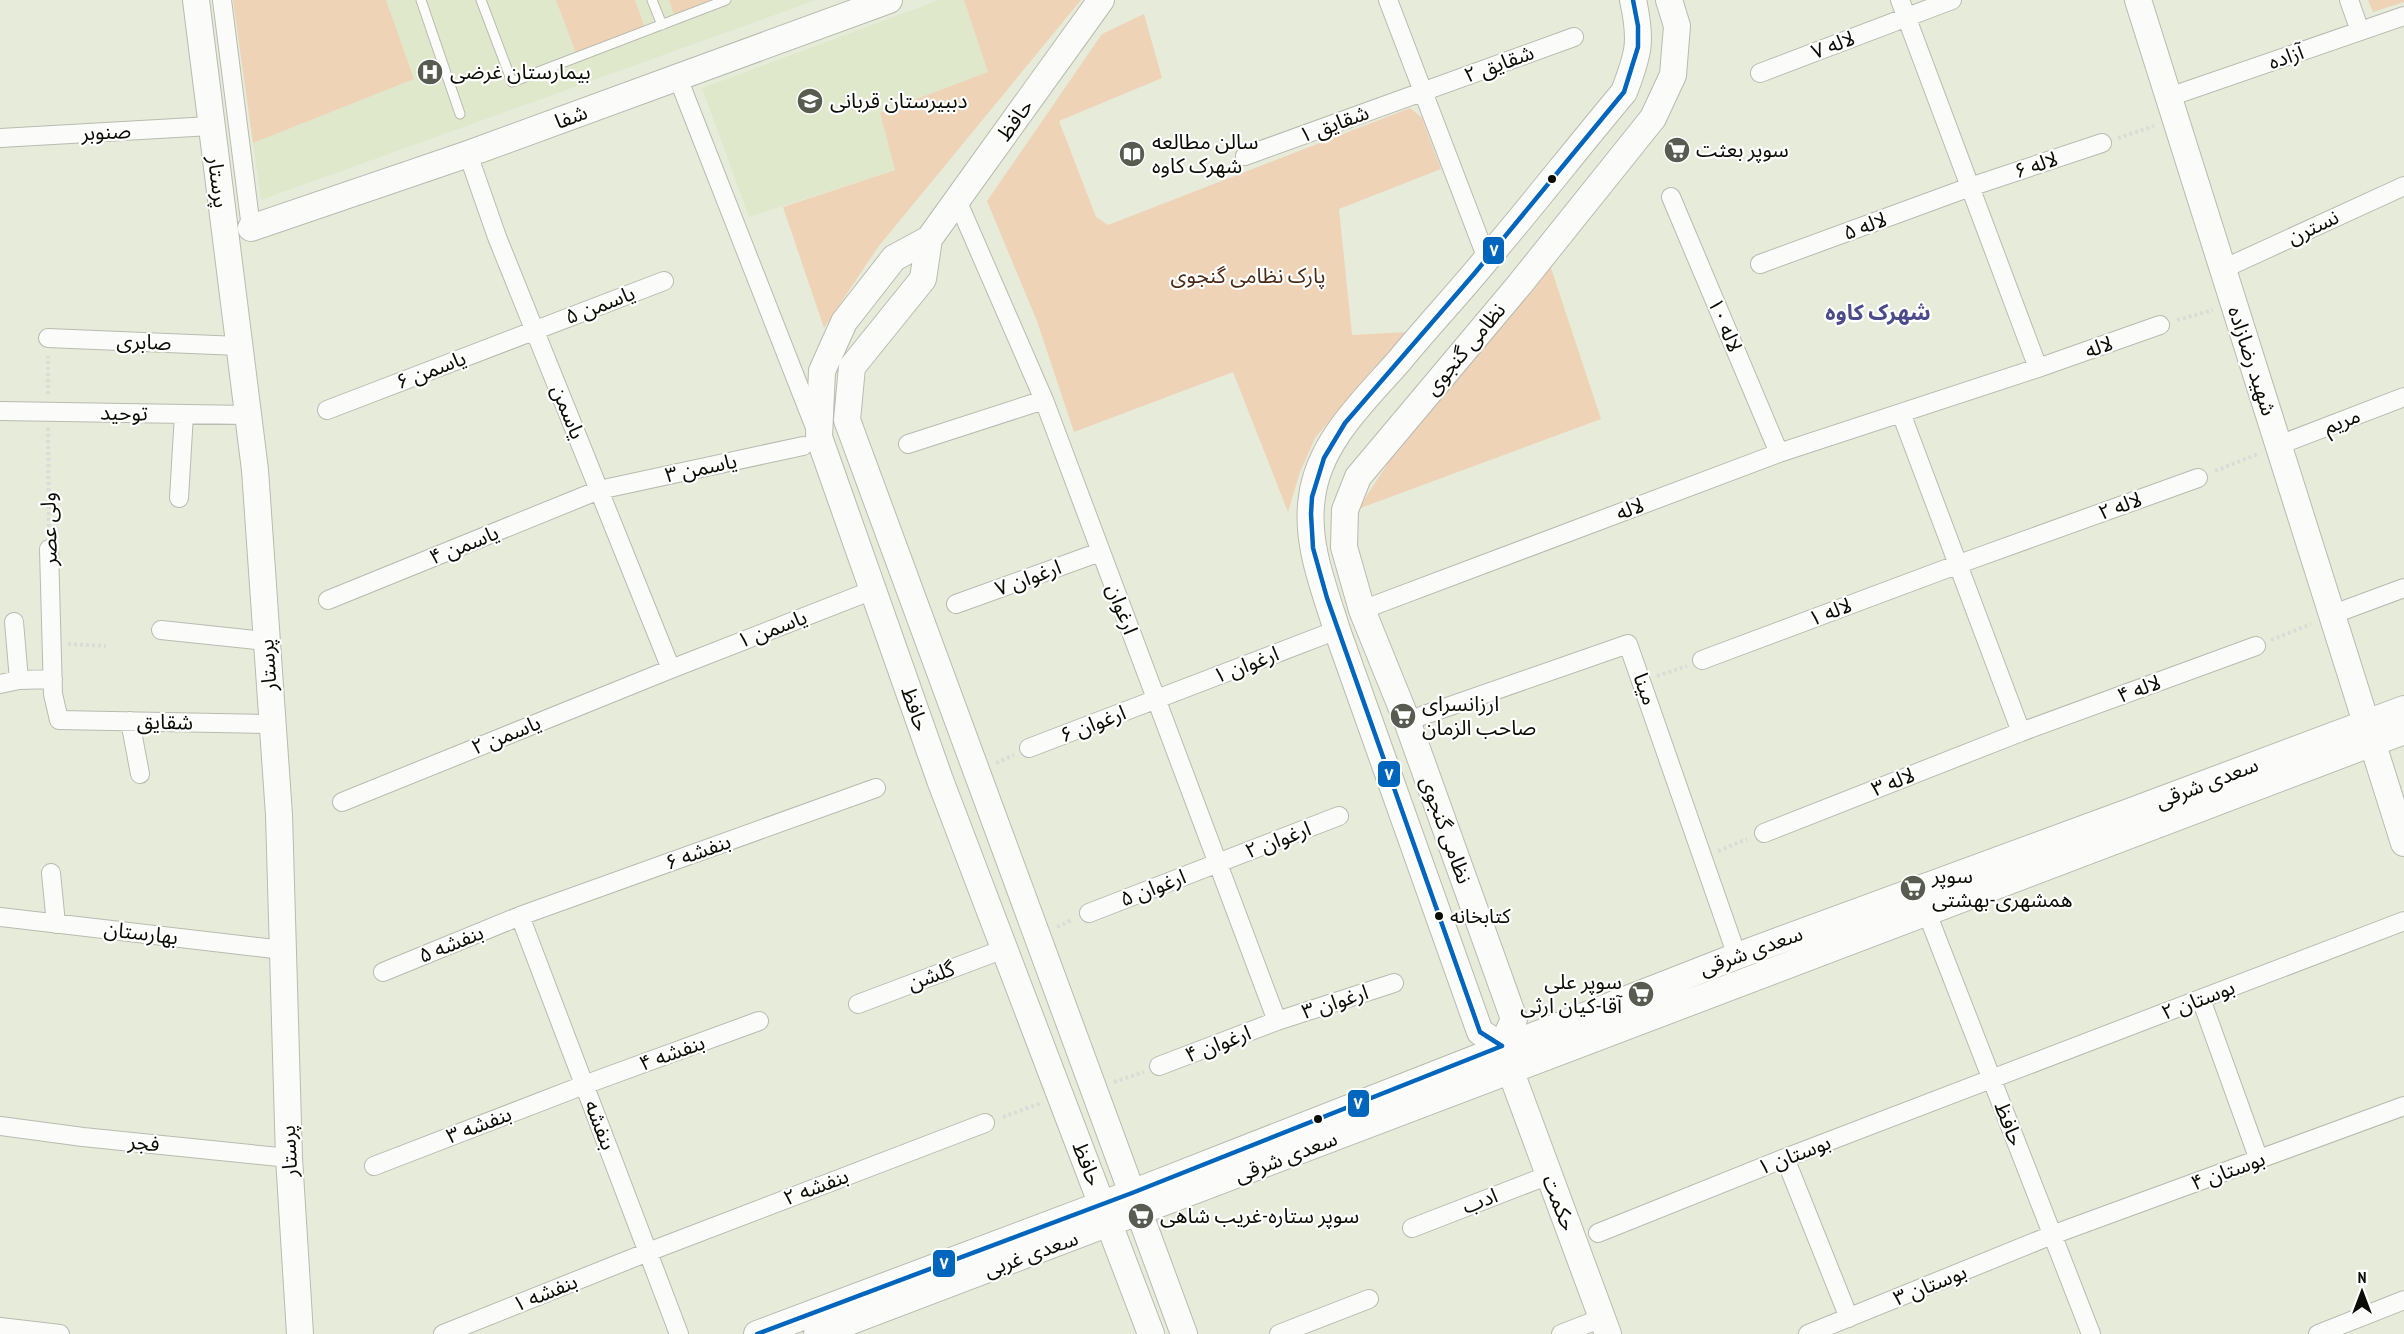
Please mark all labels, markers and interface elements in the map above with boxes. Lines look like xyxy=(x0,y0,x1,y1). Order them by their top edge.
street label: لاله ۷ xyxy=(1807,24,1858,65)
street label: شقایق ۲ xyxy=(1460,38,1538,89)
street label: آزاده xyxy=(2265,38,2308,75)
hospital icon: بیمارستان غرضی xyxy=(415,57,445,87)
place label: بیمارستان غرضی xyxy=(450,58,591,85)
school or university icon: دببیرستان قربانی xyxy=(795,86,825,116)
place label: دببیرستان قربانی xyxy=(830,87,968,114)
street label: حافظ xyxy=(990,93,1039,146)
street label: شفا xyxy=(551,98,591,135)
street label: شقایق ۱ xyxy=(1295,98,1373,149)
street label: صنوبر xyxy=(79,117,132,146)
place label: سالن مطالعه شهرک کاوه xyxy=(1152,128,1258,179)
supermarket icon: سوپر بعثت xyxy=(1662,135,1692,165)
place label: سوپر بعثت xyxy=(1696,136,1789,163)
library icon: سالن مطالعه شهرک کاوه xyxy=(1117,139,1147,169)
street label: لاله ۶ xyxy=(2010,145,2061,185)
street label: پرستار xyxy=(202,153,235,209)
unlabelled marker xyxy=(1546,173,1558,185)
street label: نسترن xyxy=(2283,203,2343,250)
street label: لاله ۵ xyxy=(1839,205,1890,246)
line badge: ۷ xyxy=(1482,236,1505,265)
text: ۷ xyxy=(1489,240,1499,260)
park label: پارک نظامی گنجوی xyxy=(1171,262,1325,289)
street label: یاسمن ۵ xyxy=(561,279,639,330)
street label: لاله ۱۰ xyxy=(1702,294,1749,356)
street label: نظامی گنجوی xyxy=(1418,297,1511,401)
district label: شهرک کاوه xyxy=(1825,298,1931,326)
street label: شهید رضازاده xyxy=(2222,303,2283,419)
street label: صابری xyxy=(116,327,172,356)
street label: لاله xyxy=(2081,329,2116,364)
street label: یاسمن ۶ xyxy=(392,344,470,395)
street label: یاسمن xyxy=(545,381,592,443)
street label: توحید xyxy=(100,399,148,426)
street label: مریم xyxy=(2320,401,2365,442)
street label: یاسمن ۳ xyxy=(662,447,739,488)
street label: لاله ۲ xyxy=(2094,485,2145,526)
street label: لاله xyxy=(1612,491,1648,526)
street label: ولی عصر xyxy=(34,492,63,567)
street label: یاسمن ۴ xyxy=(425,518,503,571)
street label: ارغوان ۷ xyxy=(991,553,1065,602)
street label: ارغوان xyxy=(1101,580,1144,638)
street label: لاله ۱ xyxy=(1804,591,1855,632)
street label: یاسمن ۱ xyxy=(733,603,811,654)
street label: پرستار xyxy=(252,638,283,693)
street label: ارغوان ۱ xyxy=(1209,640,1283,689)
street label: لاله ۴ xyxy=(2113,668,2164,709)
street label: مینا xyxy=(1627,669,1664,709)
street label: حافظ xyxy=(895,683,936,735)
place label: ارزانسرای صاحب الزمان xyxy=(1422,690,1536,741)
street label: ارغوان ۶ xyxy=(1056,699,1130,748)
supermarket icon: ارزانسرای صاحب الزمان xyxy=(1388,701,1418,731)
street label: شقایق xyxy=(137,708,193,735)
street label: یاسمن ۲ xyxy=(467,708,545,761)
street label: سعدی شرقی xyxy=(2152,751,2262,814)
line badge: ۷ xyxy=(1377,760,1401,788)
street label: لاله ۳ xyxy=(1867,761,1918,802)
text: ۷ xyxy=(1384,764,1394,784)
street label: نظامی گنجوی xyxy=(1415,772,1478,887)
street label: ارغوان ۲ xyxy=(1241,815,1315,864)
street label: بنفشه ۶ xyxy=(661,827,734,876)
place label: سوپر همشهری-بهشتی xyxy=(1931,862,2073,913)
street label: ارغوان ۵ xyxy=(1116,863,1190,912)
supermarket icon: سوپر همشهری-بهشتی xyxy=(1898,873,1928,903)
place label: کتابخانه xyxy=(1450,903,1511,929)
marker: کتابخانه xyxy=(1433,910,1445,922)
street label: بهارستان xyxy=(103,915,180,950)
street label: بنفشه ۵ xyxy=(414,918,487,969)
street label: سعدی شرقی xyxy=(1695,919,1806,982)
street label: گلشن xyxy=(904,954,958,996)
place label: سوپر علی آقا-کیان ارثی xyxy=(1520,968,1623,1019)
street label: بوستان ۲ xyxy=(2157,973,2239,1026)
street label: ارغوان ۳ xyxy=(1298,978,1372,1025)
supermarket icon: سوپر علی آقا-کیان ارثی xyxy=(1626,979,1656,1009)
street label: ارغوان ۴ xyxy=(1181,1019,1255,1068)
street label: بنفشه ۴ xyxy=(635,1028,708,1077)
line badge: ۷ xyxy=(1347,1089,1370,1118)
text: ۷ xyxy=(1353,1093,1363,1113)
street label: بنفشه xyxy=(579,1096,622,1154)
street label: حافظ xyxy=(1989,1098,2030,1150)
street label: بنفشه ۳ xyxy=(442,1100,515,1149)
unlabelled marker xyxy=(1312,1113,1324,1125)
street label: پرستار xyxy=(274,1124,304,1179)
street label: سعدی شرقی xyxy=(1231,1125,1341,1188)
street label: فجر xyxy=(126,1127,161,1158)
street label: بوستان ۱ xyxy=(1753,1128,1835,1181)
street label: حافظ xyxy=(1067,1138,1108,1190)
street label: بوستان ۴ xyxy=(2187,1145,2269,1196)
street label: بنفشه ۲ xyxy=(779,1162,852,1211)
street label: حکمت xyxy=(1536,1171,1582,1235)
street label: ادب xyxy=(1458,1182,1501,1220)
supermarket icon: سوپر ستاره-غریب شاهی xyxy=(1126,1201,1156,1231)
place label: سوپر ستاره-غریب شاهی xyxy=(1160,1202,1359,1229)
street label: سعدی غربی xyxy=(980,1224,1082,1283)
line badge: ۷ xyxy=(932,1249,956,1278)
text: ۷ xyxy=(939,1253,949,1273)
street label: بوستان ۳ xyxy=(1889,1258,1970,1311)
north arrow xyxy=(2332,1262,2392,1322)
street label: بنفشه ۱ xyxy=(508,1267,581,1318)
text: N xyxy=(2358,1267,2366,1287)

